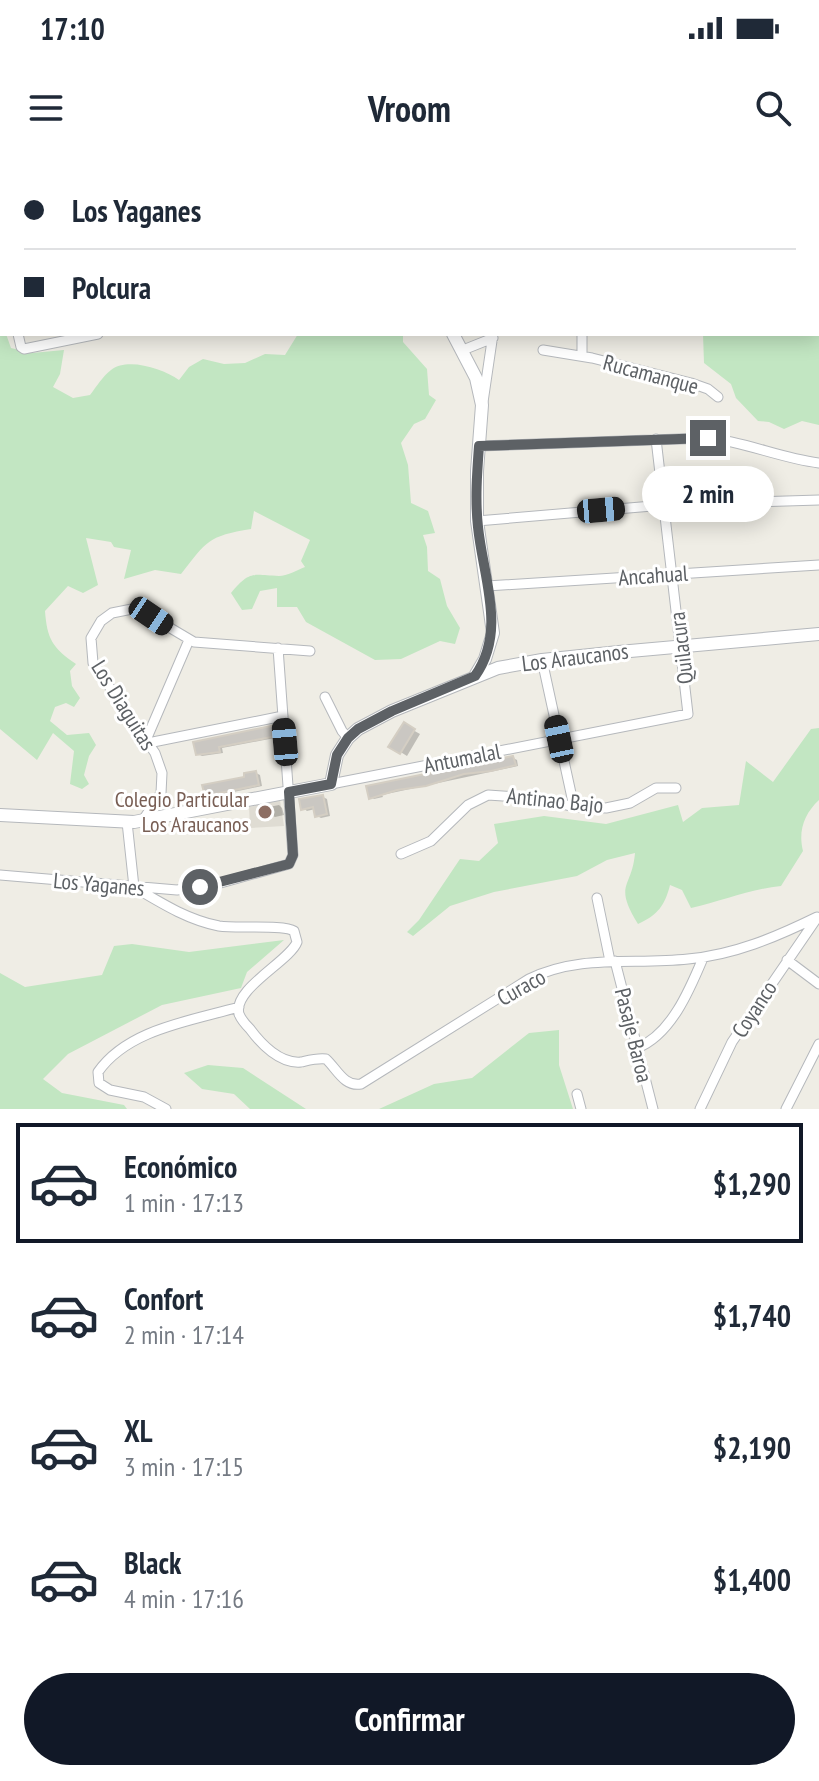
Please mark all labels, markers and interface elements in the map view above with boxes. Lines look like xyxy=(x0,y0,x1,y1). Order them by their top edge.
text: 17:10 xyxy=(40,9,105,48)
text: Vroom xyxy=(368,85,451,132)
icon: menu xyxy=(24,86,68,130)
icon: search xyxy=(751,86,795,130)
text: Los Yaganes xyxy=(72,191,201,230)
text: Polcura xyxy=(72,268,151,307)
street label: Rucamanque xyxy=(600,348,702,400)
route end xyxy=(690,420,726,456)
callout: 2 min xyxy=(642,466,774,522)
text: 2 min xyxy=(682,477,734,510)
car xyxy=(576,496,626,524)
street label: Ancahual xyxy=(617,559,690,591)
car xyxy=(124,593,178,639)
street label: Quilacura xyxy=(663,610,699,686)
street label: Los Araucanos xyxy=(520,637,630,677)
street label: Los Diaguitas xyxy=(85,655,163,755)
car xyxy=(542,713,576,765)
car xyxy=(271,717,299,767)
street label: Antumalal xyxy=(421,737,504,779)
street label: Antinao Bajo xyxy=(505,781,605,819)
place label: Colegio Particular Los Araucanos xyxy=(115,785,249,838)
marker: Colegio Particular Los Araucanos xyxy=(256,803,274,821)
street label: Los Yaganes xyxy=(52,866,146,902)
route start xyxy=(182,869,218,905)
street label: Curaco xyxy=(492,962,550,1012)
street label: Coyanco xyxy=(725,975,783,1043)
street label: Pasaje Baroa xyxy=(609,985,659,1085)
icon: car xyxy=(28,1147,100,1219)
text: Económico xyxy=(124,1147,237,1186)
text: $1,290 xyxy=(713,1164,791,1203)
text: 1 min · 17:13 xyxy=(124,1186,244,1219)
icon: car xyxy=(28,1279,100,1351)
text: Confort xyxy=(124,1279,203,1318)
text: $1,740 xyxy=(713,1296,791,1335)
text: 2 min · 17:14 xyxy=(124,1318,244,1351)
icon: car xyxy=(28,1411,100,1483)
text: XL xyxy=(124,1411,153,1450)
text: $2,190 xyxy=(713,1428,791,1467)
text: 3 min · 17:15 xyxy=(124,1450,244,1483)
icon: car xyxy=(28,1543,100,1615)
text: Black xyxy=(124,1543,181,1582)
text: $1,400 xyxy=(713,1560,791,1599)
text: 4 min · 17:16 xyxy=(124,1582,244,1615)
button: Confirmar xyxy=(24,1673,795,1765)

